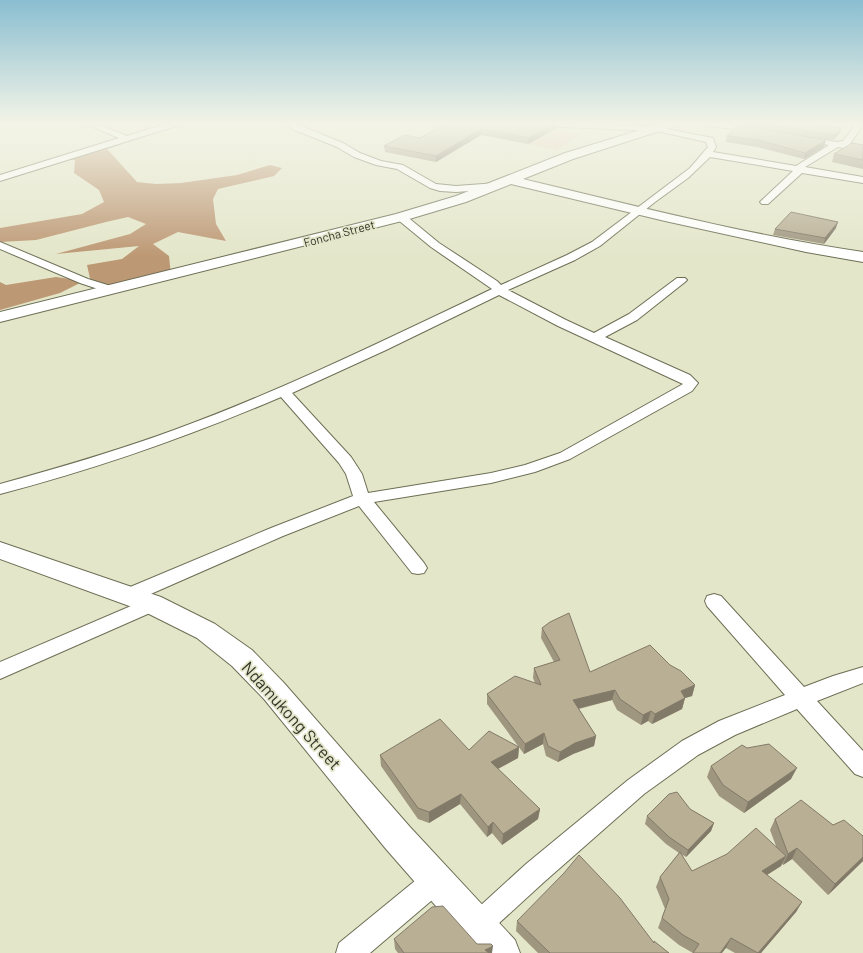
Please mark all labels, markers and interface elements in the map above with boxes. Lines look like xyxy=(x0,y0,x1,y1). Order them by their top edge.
street label: Foncha Street xyxy=(302,217,376,249)
street label: Ndamukong Street xyxy=(238,657,346,773)

